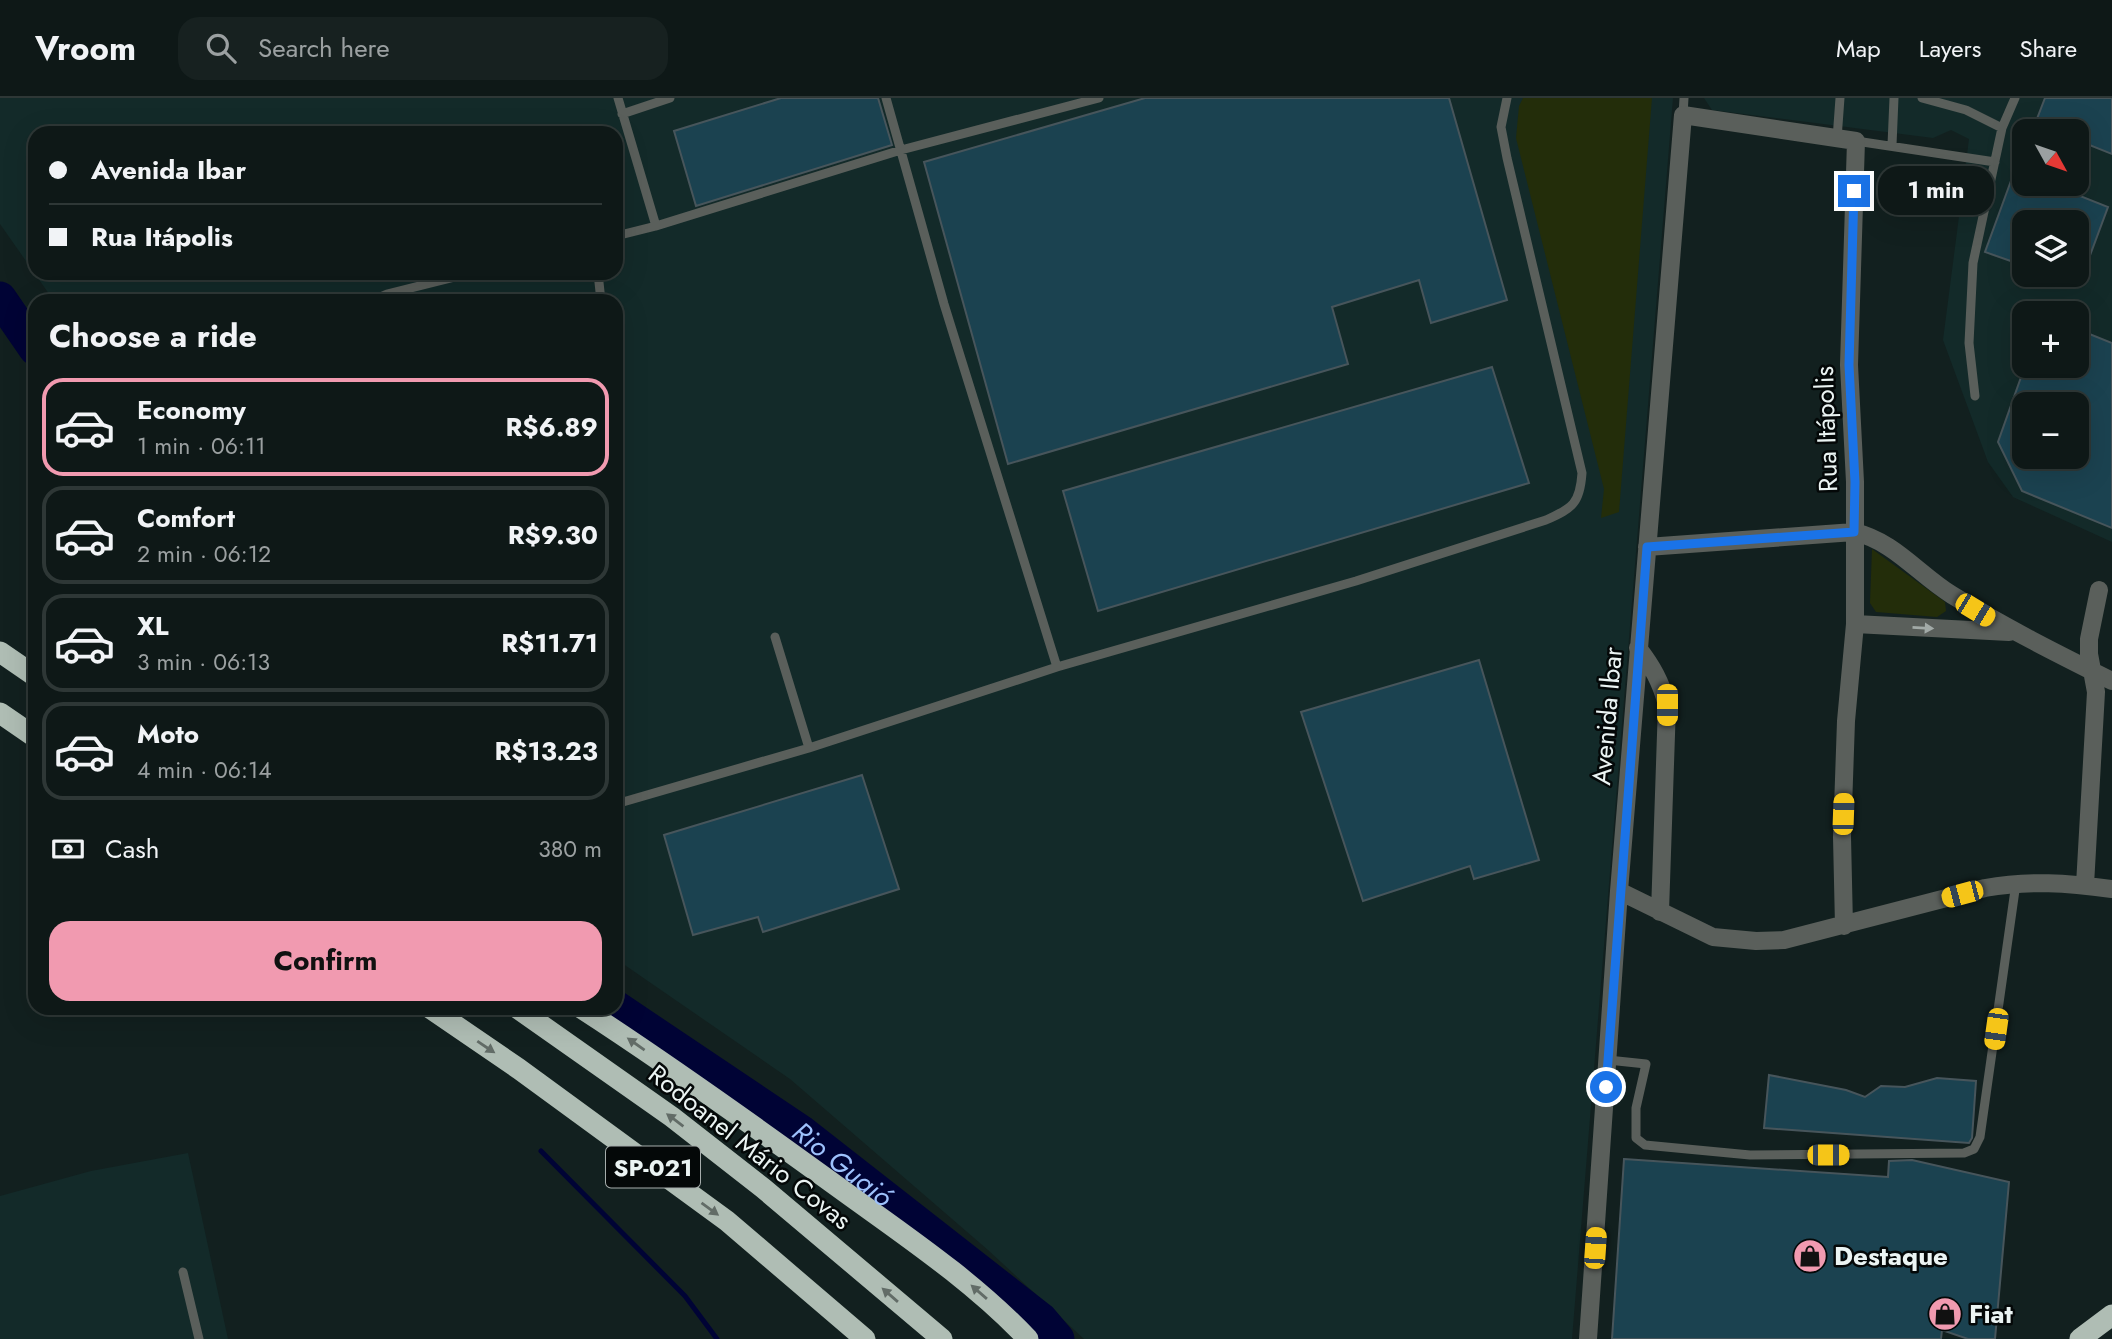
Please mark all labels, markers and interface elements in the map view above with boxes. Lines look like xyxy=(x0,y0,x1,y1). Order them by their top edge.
search box xyxy=(178,17,668,80)
text: Vroom xyxy=(35,25,136,72)
icon: search xyxy=(202,29,240,67)
text: Search here xyxy=(258,29,390,67)
text: Map xyxy=(1836,31,1881,66)
text: Layers xyxy=(1919,31,1981,66)
text: Share xyxy=(2019,31,2077,66)
north arrow xyxy=(2012,119,2090,196)
map controls xyxy=(2012,119,2089,469)
text: Avenida Ibar xyxy=(91,151,246,189)
callout: 1 min xyxy=(1878,166,1994,216)
text: 1 min xyxy=(1907,173,1965,207)
route end xyxy=(1838,175,1870,207)
button: layers xyxy=(2012,210,2089,287)
text: Rua Itápolis xyxy=(91,218,233,256)
button: + xyxy=(2012,301,2089,378)
text: Choose a ride xyxy=(49,313,257,359)
street label: Rua Itápolis xyxy=(1805,365,1847,493)
text: Economy xyxy=(137,391,246,429)
button: − xyxy=(2012,392,2089,469)
icon: car xyxy=(53,396,116,459)
text: R$6.89 xyxy=(506,408,598,446)
text: 1 min · 06:11 xyxy=(137,429,266,463)
text: Comfort xyxy=(137,499,235,537)
icon: car xyxy=(53,504,116,567)
text: R$9.30 xyxy=(508,516,598,554)
text: 2 min · 06:12 xyxy=(137,537,271,571)
car xyxy=(1952,590,1999,630)
text: XL xyxy=(137,607,169,645)
icon: car xyxy=(53,612,116,675)
one-way arrow xyxy=(1913,622,1935,633)
text: R$11.71 xyxy=(501,624,598,662)
text: 3 min · 06:13 xyxy=(137,645,270,679)
street label: Avenida Ibar xyxy=(1582,645,1632,787)
car xyxy=(1657,684,1678,726)
text: Moto xyxy=(137,715,199,753)
icon: car xyxy=(53,720,116,783)
text: R$13.23 xyxy=(494,732,598,770)
text: 4 min · 06:14 xyxy=(137,753,272,787)
car xyxy=(1832,793,1855,835)
icon: cash xyxy=(49,830,87,868)
text: Cash xyxy=(105,830,159,868)
text: 380 m xyxy=(538,832,602,866)
car xyxy=(1939,878,1986,910)
button: Confirm xyxy=(49,921,602,1001)
car xyxy=(1983,1007,2010,1051)
one-way arrow xyxy=(627,1037,645,1051)
one-way arrow xyxy=(476,1040,496,1053)
street label: Rodoanel Mário Covas xyxy=(640,1056,860,1238)
route start xyxy=(1590,1071,1622,1103)
water label: Rio Guaió xyxy=(784,1111,902,1217)
one-way arrow xyxy=(666,1113,685,1127)
car xyxy=(1808,1145,1850,1166)
road number: SP-021 xyxy=(606,1147,700,1188)
one-way arrow xyxy=(701,1202,719,1216)
car xyxy=(1584,1226,1607,1270)
shop icon: Destaque xyxy=(1791,1237,1829,1275)
place label: Destaque xyxy=(1834,1237,1948,1275)
one-way arrow xyxy=(970,1284,988,1300)
one-way arrow xyxy=(881,1287,899,1303)
shop icon: Fiat xyxy=(1926,1295,1964,1333)
place label: Fiat xyxy=(1969,1295,2014,1333)

